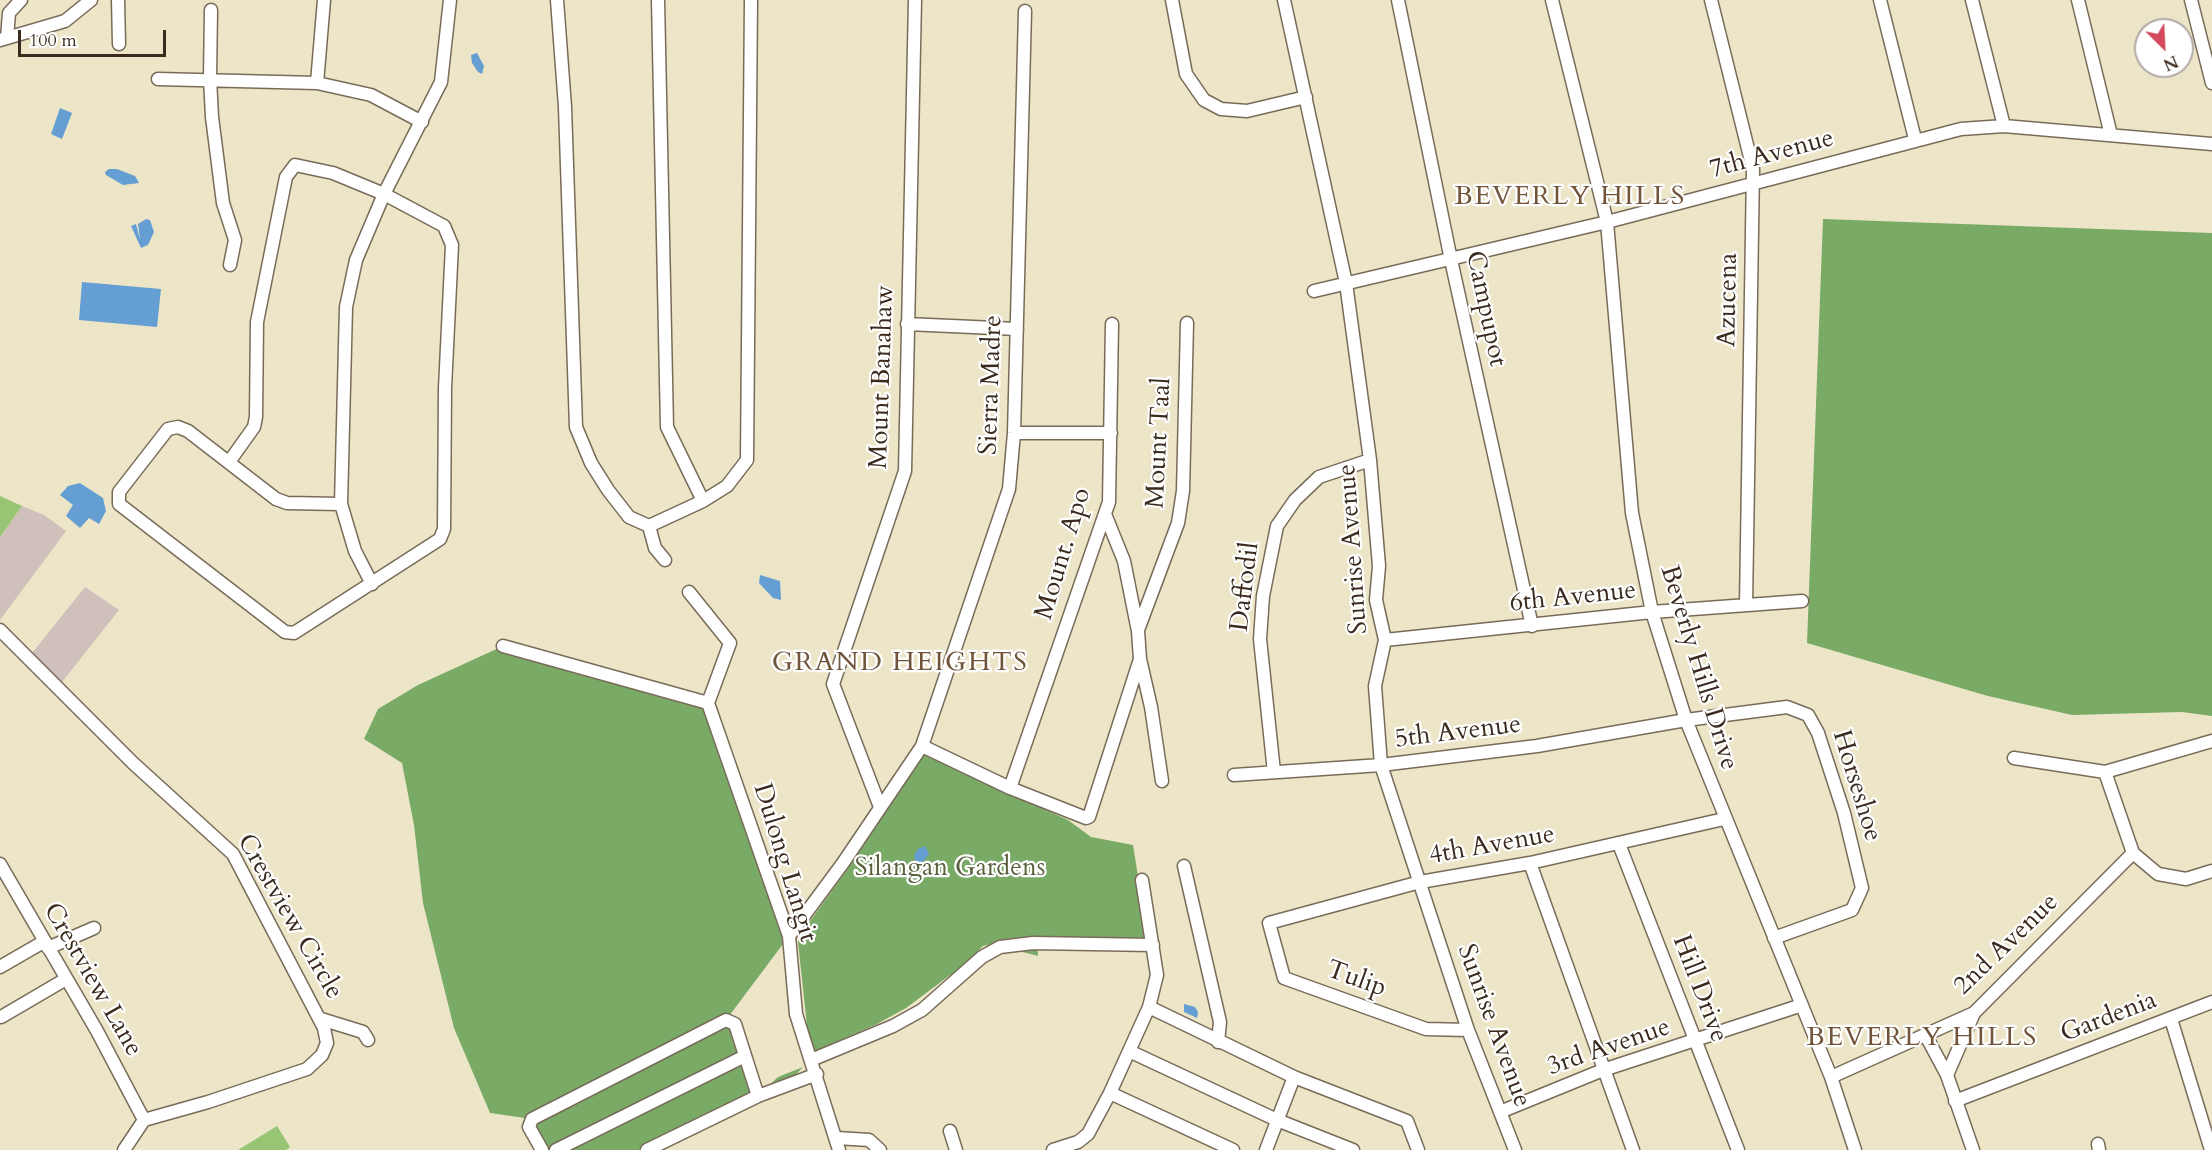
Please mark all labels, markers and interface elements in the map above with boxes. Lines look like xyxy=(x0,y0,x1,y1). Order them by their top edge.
scale bar xyxy=(21,18,170,56)
north arrow xyxy=(2134,18,2194,78)
text: 100 m xyxy=(29,28,77,53)
text: N xyxy=(2160,50,2181,75)
street label: 7th Avenue xyxy=(1707,123,1837,187)
district label: BEVERLY HILLS xyxy=(1454,182,1686,214)
street label: Campupot xyxy=(1458,248,1512,370)
street label: Azucena xyxy=(1713,253,1745,347)
street label: Mount Banahaw xyxy=(864,284,902,470)
street label: Sierra Madre xyxy=(974,314,1010,456)
street label: Mount Taal xyxy=(1141,377,1179,509)
street label: Sunrise Avenue xyxy=(1332,463,1376,635)
street label: Mount. Apo xyxy=(1029,485,1099,623)
street label: Daffodil xyxy=(1225,541,1267,633)
street label: Beverly Hills Drive xyxy=(1652,562,1744,774)
street label: 6th Avenue xyxy=(1508,576,1638,620)
district label: GRAND HEIGHTS xyxy=(772,648,1028,680)
street label: 5th Avenue xyxy=(1393,710,1523,756)
street label: Horseshoe xyxy=(1824,727,1888,845)
street label: Dulong Langit xyxy=(745,780,823,946)
street label: 4th Avenue xyxy=(1427,820,1557,872)
street label: Crestview Circle xyxy=(229,829,349,1005)
park label: Silangan Gardens xyxy=(855,853,1045,885)
street label: 2nd Avenue xyxy=(1948,888,2066,1002)
street label: Crestview Lane xyxy=(36,898,148,1062)
street label: Hill Drive xyxy=(1664,931,1734,1047)
street label: Sunrise Avenue xyxy=(1449,940,1537,1112)
street label: Tulip xyxy=(1322,955,1390,1005)
street label: Gardenia xyxy=(2057,985,2161,1051)
street label: 3rd Avenue xyxy=(1543,1012,1675,1084)
district label: BEVERLY HILLS xyxy=(1806,1023,2038,1055)

